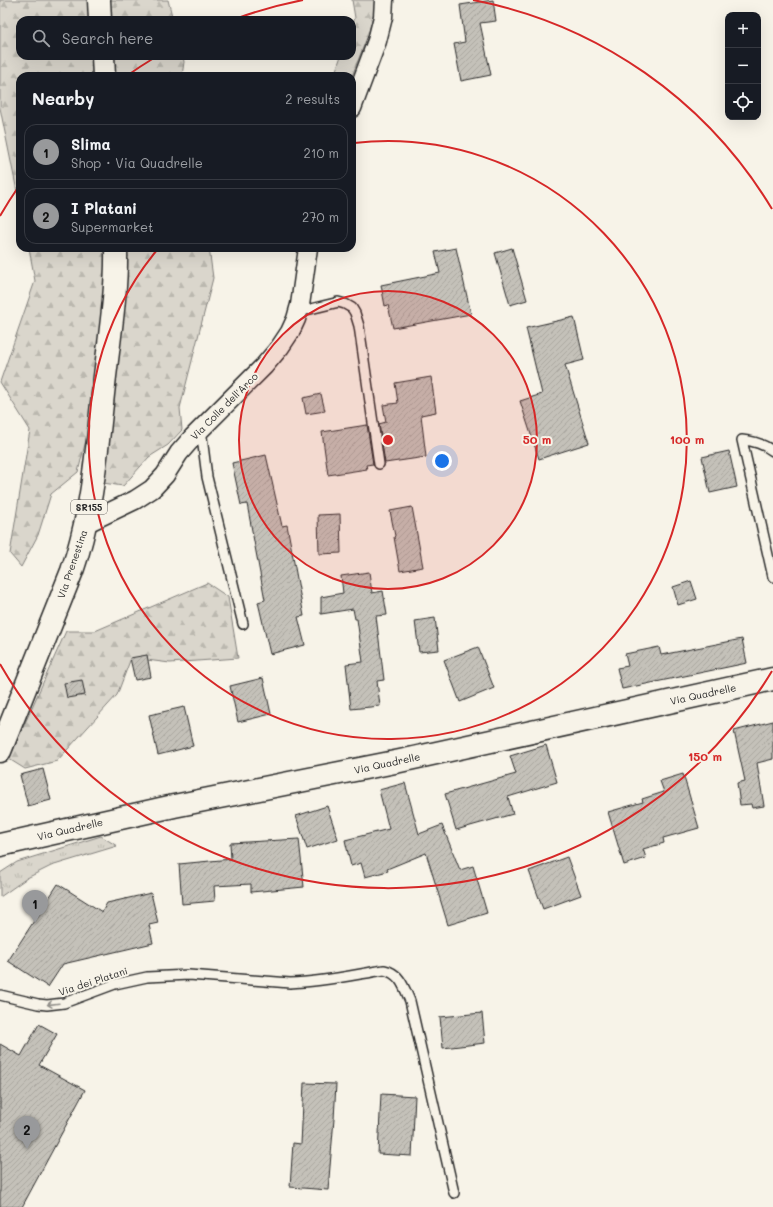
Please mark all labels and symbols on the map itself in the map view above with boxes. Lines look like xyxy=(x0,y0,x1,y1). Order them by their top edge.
street label: Via Colle dell'Arco xyxy=(187,369,261,443)
text: 50 m xyxy=(523,431,551,447)
text: 100 m xyxy=(670,431,704,447)
centre of rings xyxy=(381,433,395,447)
your location xyxy=(432,451,452,471)
road number: SR155 xyxy=(71,500,107,514)
street label: Via Prenestina xyxy=(54,528,90,600)
street label: Via Quadrelle xyxy=(669,680,737,708)
text: 150 m xyxy=(688,748,722,764)
street label: Via Quadrelle xyxy=(353,749,421,777)
street label: Via Quadrelle xyxy=(36,815,104,843)
pin: 1 xyxy=(22,890,48,923)
street label: Via dei Platani xyxy=(57,963,129,999)
one-way arrow xyxy=(47,1001,60,1008)
pin: 2 xyxy=(14,1116,40,1149)

